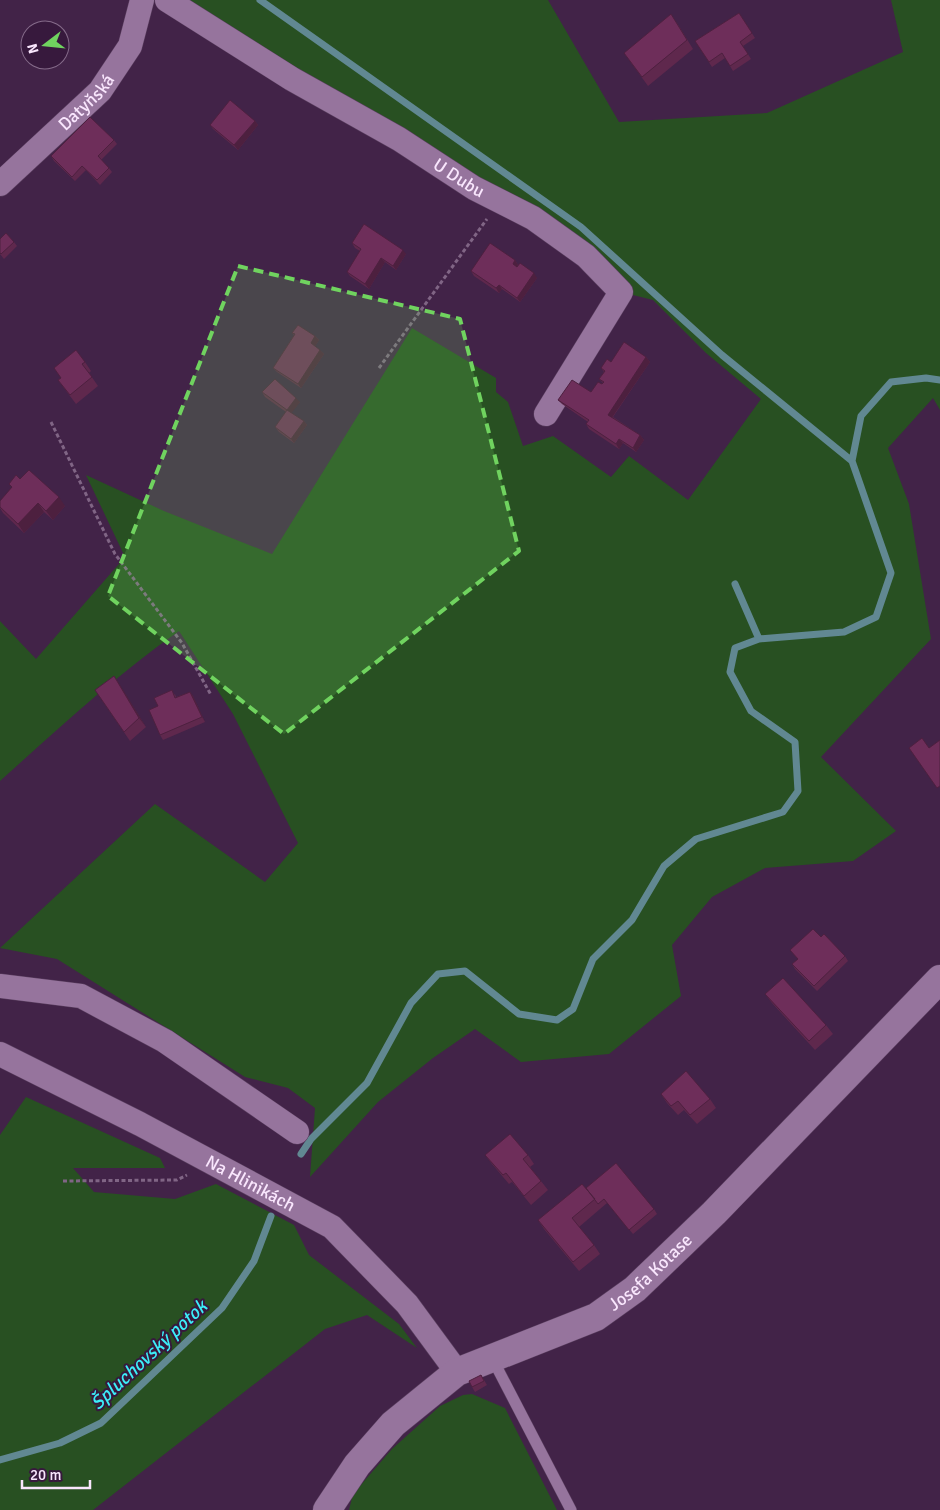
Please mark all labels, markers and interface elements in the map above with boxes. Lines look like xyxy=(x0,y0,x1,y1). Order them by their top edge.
north arrow xyxy=(20,20,70,70)
text: N xyxy=(23,41,42,55)
street label: Datyňská xyxy=(54,70,119,135)
street label: U Dubu xyxy=(429,153,488,202)
street label: Na Hlinikách xyxy=(202,1150,299,1216)
street label: Josefa Kotase xyxy=(604,1229,697,1316)
water label: Špluchovský potok xyxy=(86,1294,213,1415)
scale bar xyxy=(22,1458,90,1490)
text: 20 m xyxy=(30,1466,61,1484)

